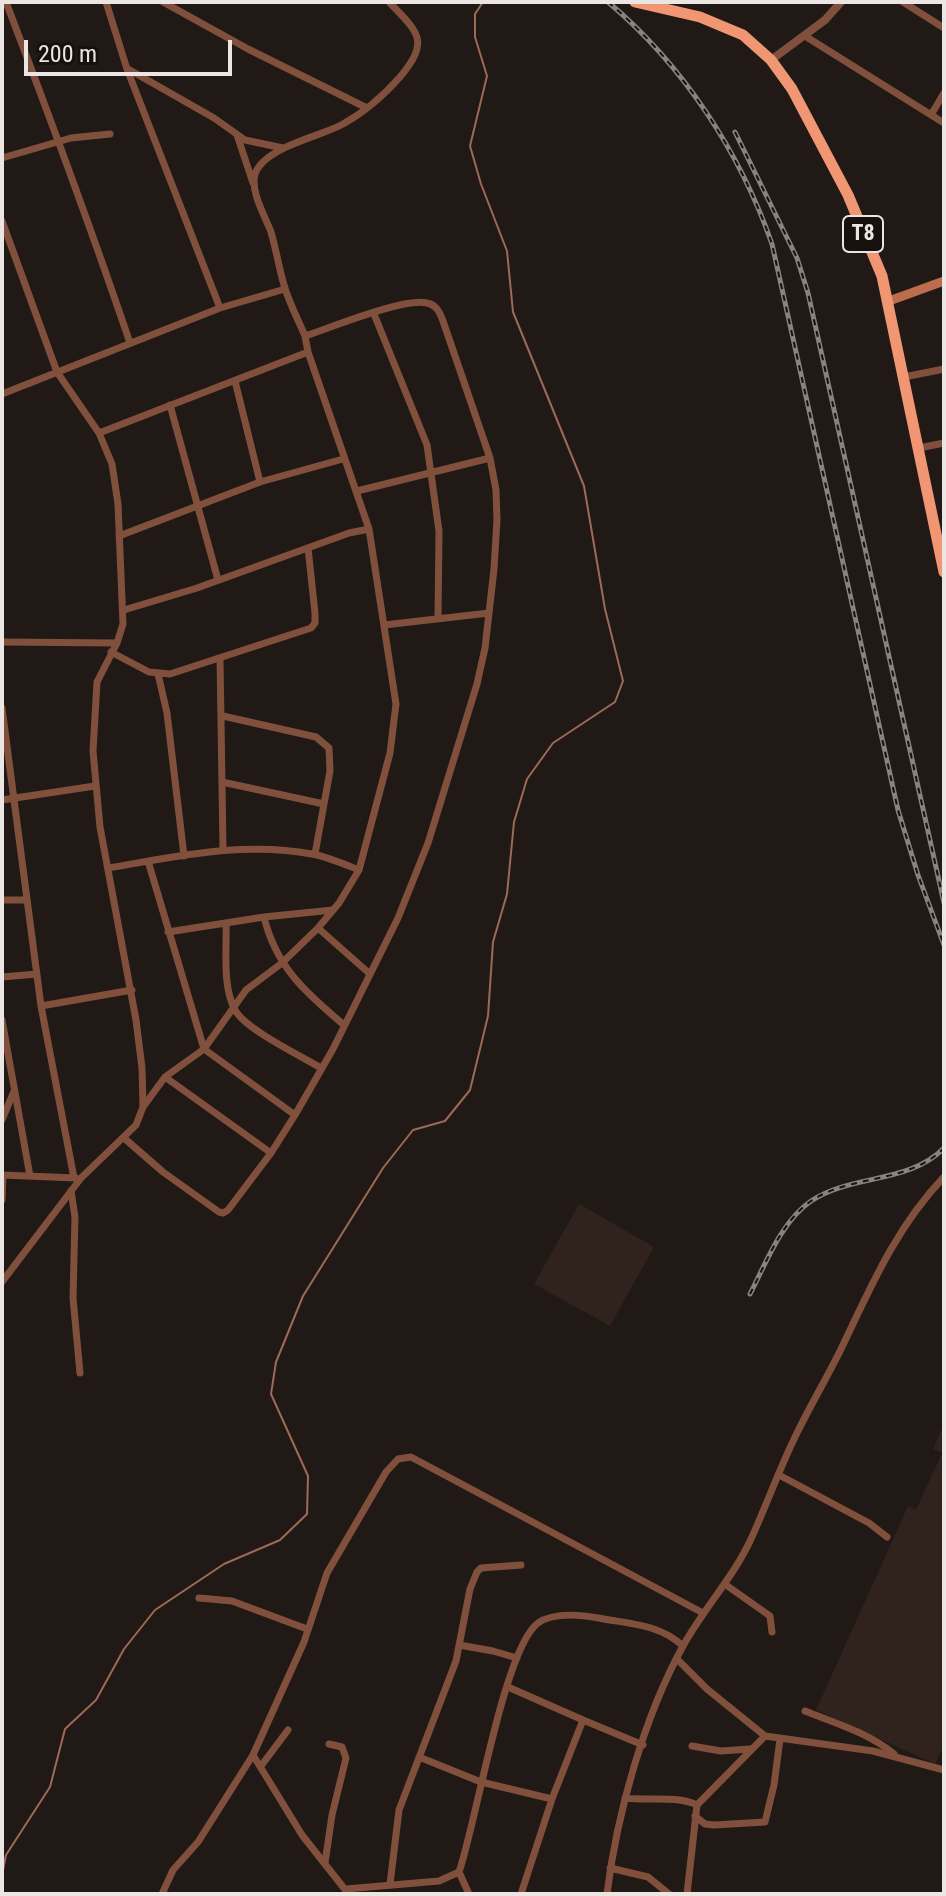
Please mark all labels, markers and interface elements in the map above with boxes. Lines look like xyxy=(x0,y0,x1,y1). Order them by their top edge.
scale bar xyxy=(28,24,236,74)
text: 200 m xyxy=(38,40,97,68)
road number: T8 xyxy=(843,216,883,252)

